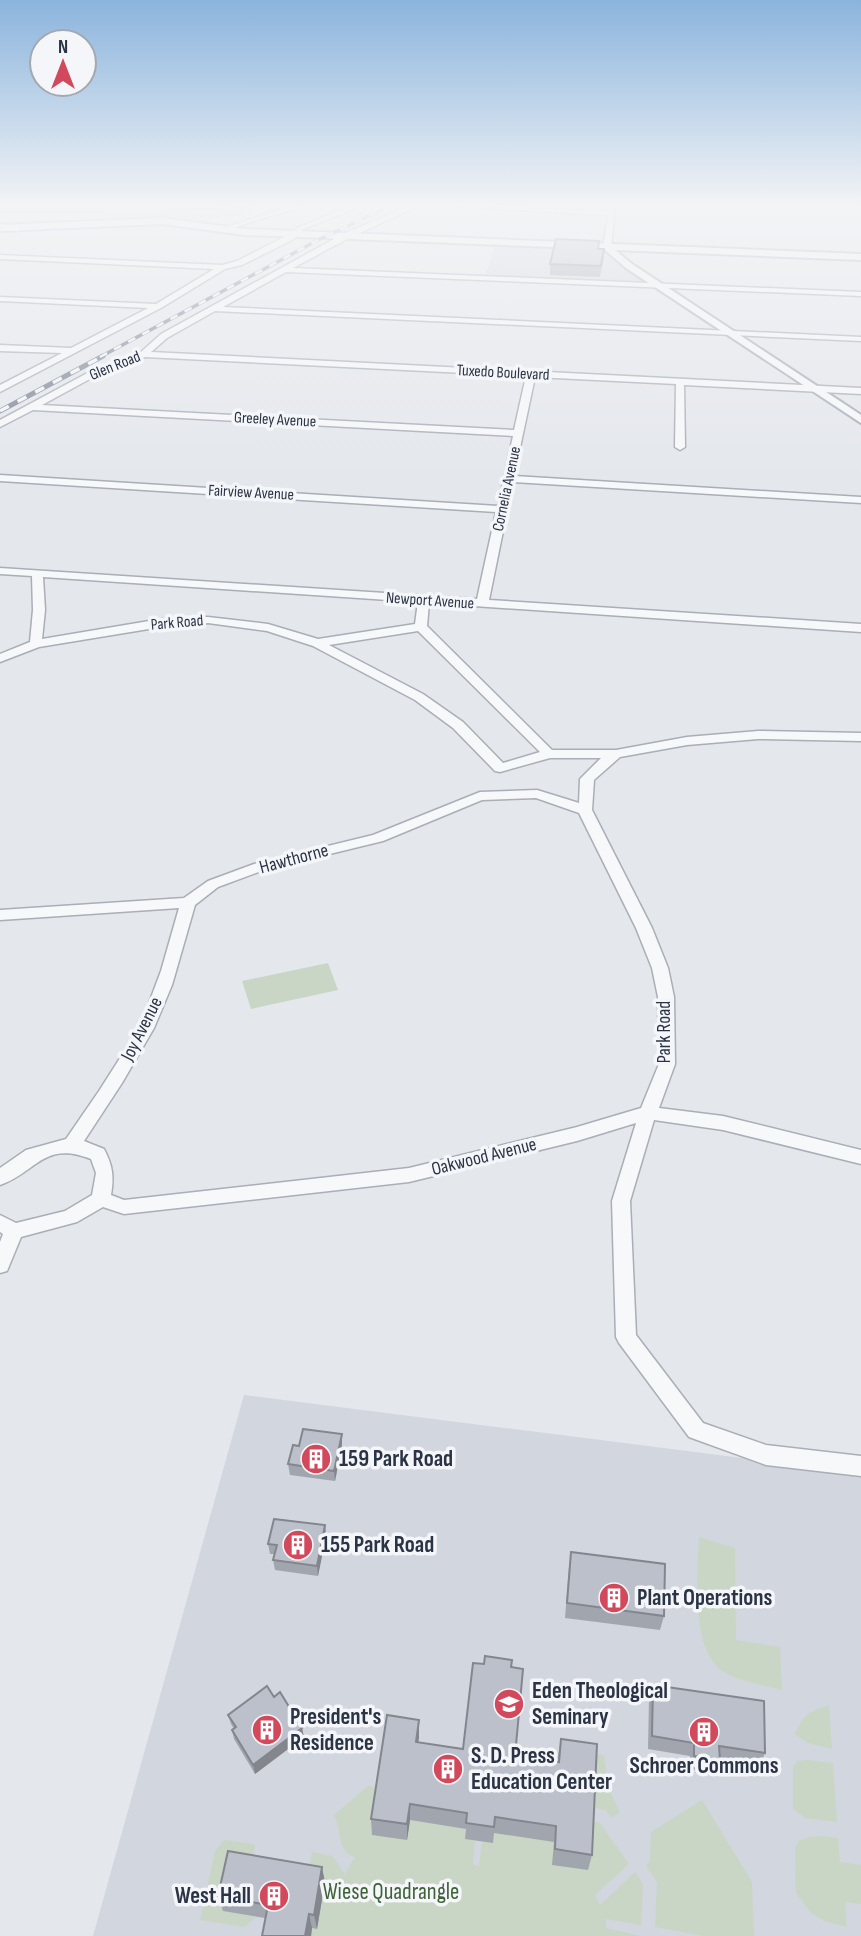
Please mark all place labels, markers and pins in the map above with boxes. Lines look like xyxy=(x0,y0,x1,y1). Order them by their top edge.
building icon: 159 Park Road xyxy=(299,1442,333,1476)
place label: 159 Park Road xyxy=(339,1445,453,1473)
building icon: 155 Park Road xyxy=(281,1528,315,1562)
place label: 155 Park Road xyxy=(321,1531,434,1559)
building icon: Plant Operations xyxy=(597,1581,631,1615)
place label: Plant Operations xyxy=(637,1584,772,1612)
place label: Eden Theological Seminary xyxy=(532,1677,668,1731)
school or university icon: Eden Theological Seminary xyxy=(492,1687,526,1721)
place label: President's Residence xyxy=(290,1703,381,1757)
building icon: President's Residence xyxy=(250,1713,284,1747)
building icon: Schroer Commons xyxy=(687,1715,721,1749)
place label: S. D. Press Education Center xyxy=(471,1742,612,1796)
building icon: S. D. Press Education Center xyxy=(431,1752,465,1786)
place label: Schroer Commons xyxy=(630,1752,779,1780)
building icon: West Hall xyxy=(257,1879,291,1913)
place label: West Hall xyxy=(175,1882,251,1910)

